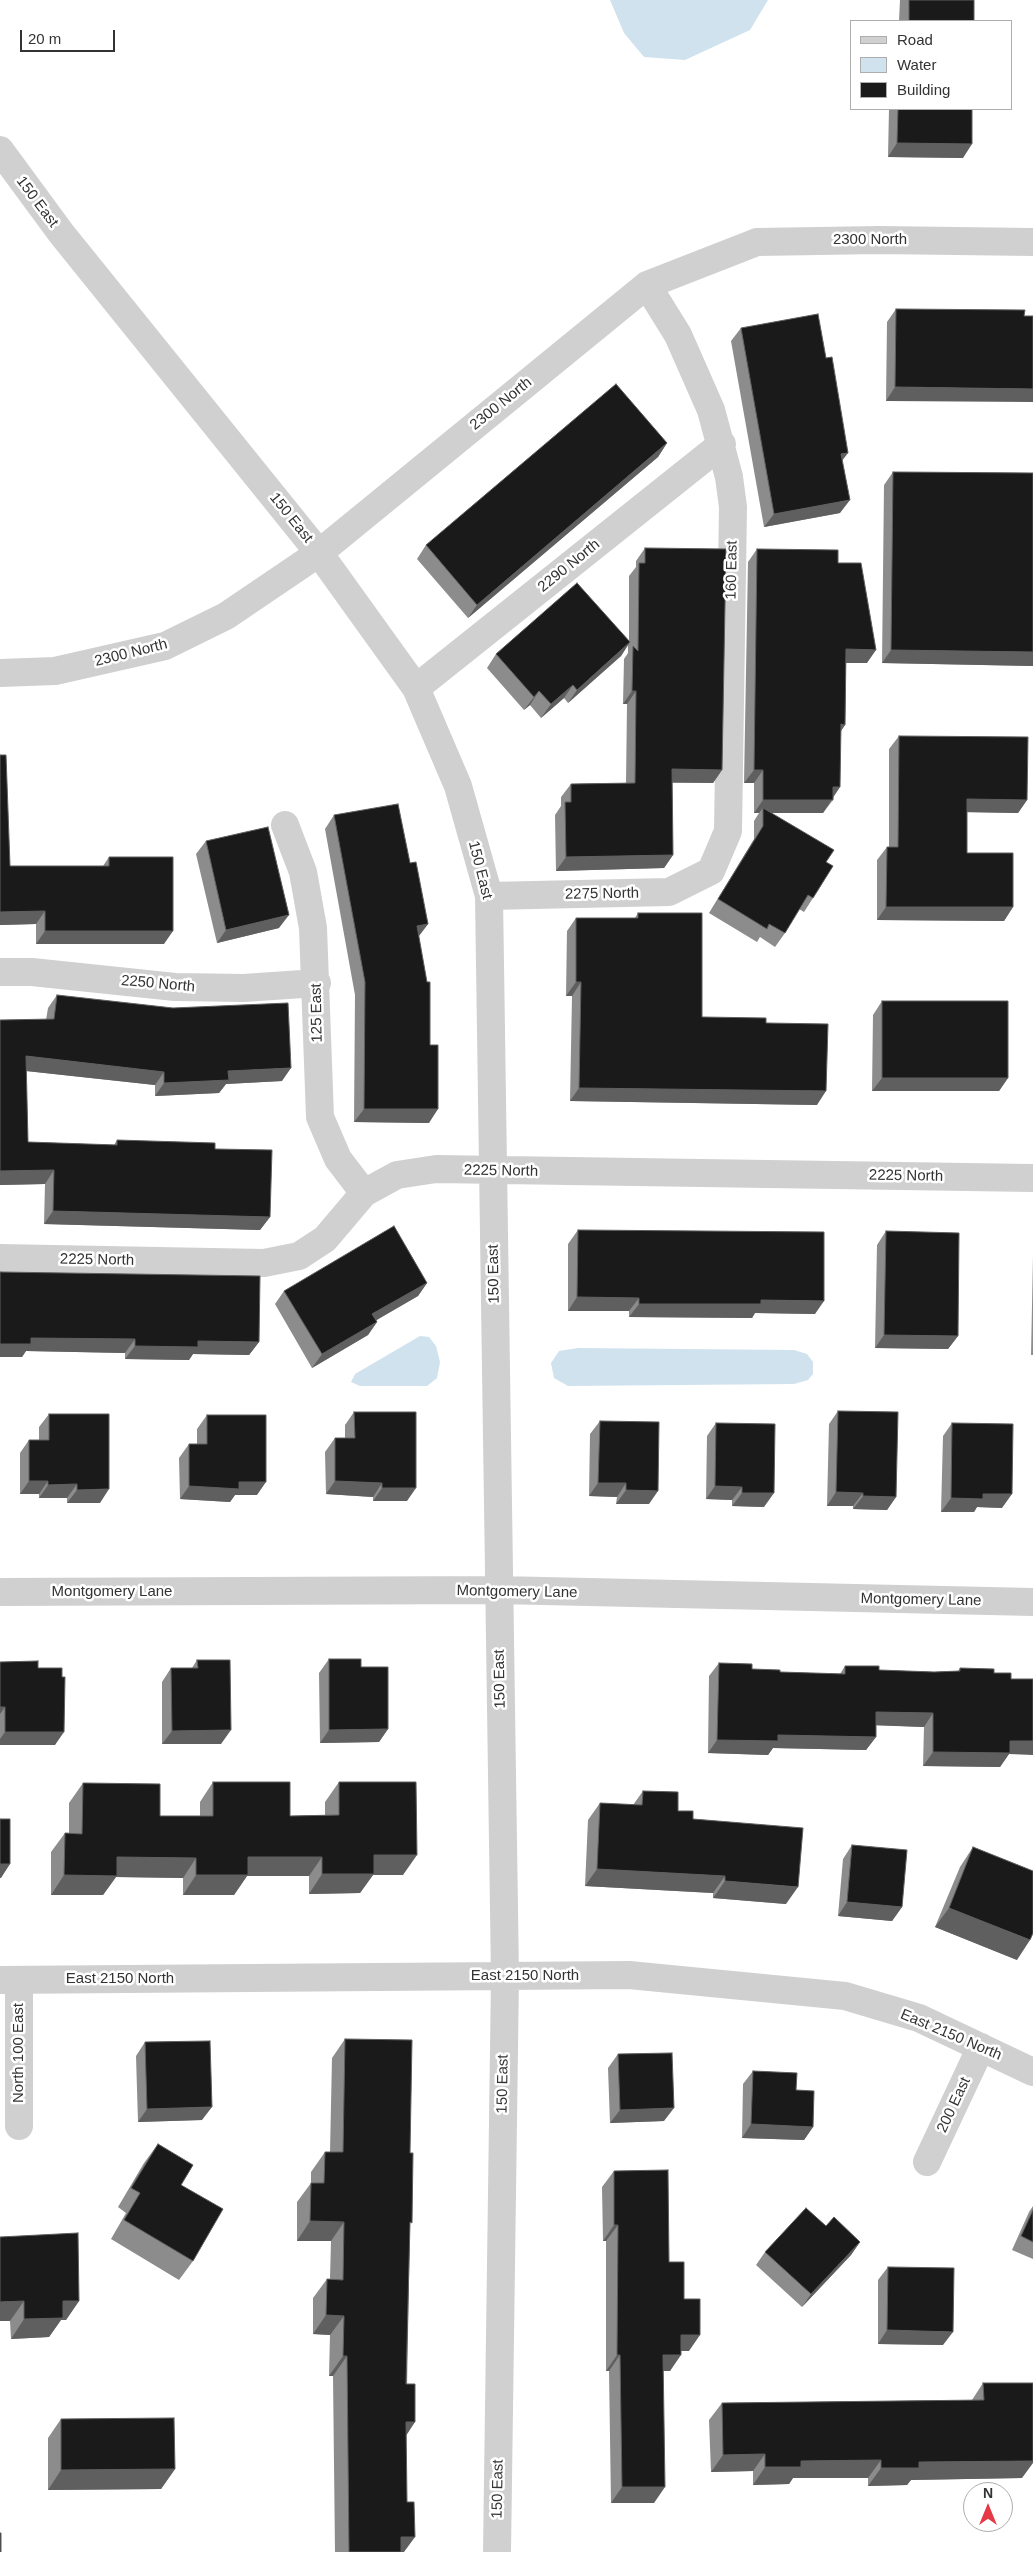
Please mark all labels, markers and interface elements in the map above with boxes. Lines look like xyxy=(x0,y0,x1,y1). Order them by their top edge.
scale bar xyxy=(22,20,118,52)
legend xyxy=(850,20,1013,110)
text: 20 m xyxy=(28,30,61,47)
text: Road xyxy=(897,31,933,48)
text: Water xyxy=(897,56,936,73)
text: Building xyxy=(897,81,950,98)
street label: 150 East xyxy=(12,173,62,231)
street label: 2300 North xyxy=(833,231,907,249)
street label: 2300 North xyxy=(466,374,536,434)
street label: 150 East xyxy=(265,489,317,547)
street label: 2290 North xyxy=(534,536,604,596)
street label: 160 East xyxy=(722,540,742,600)
street label: 2300 North xyxy=(93,635,169,671)
street label: 150 East xyxy=(464,839,496,901)
street label: 2275 North xyxy=(565,884,639,904)
street label: 2250 North xyxy=(120,972,196,996)
street label: 125 East xyxy=(307,983,327,1043)
street label: 2225 North xyxy=(464,1161,538,1181)
street label: 2225 North xyxy=(869,1166,943,1186)
street label: 150 East xyxy=(484,1244,504,1304)
street label: 2225 North xyxy=(60,1250,134,1270)
street label: Montgomery Lane xyxy=(456,1582,578,1602)
street label: Montgomery Lane xyxy=(52,1583,172,1601)
street label: Montgomery Lane xyxy=(860,1590,982,1610)
street label: 150 East xyxy=(490,1649,510,1709)
street label: East 2150 North xyxy=(471,1967,579,1985)
street label: East 2150 North xyxy=(66,1970,174,1988)
street label: North 100 East xyxy=(10,2003,28,2103)
street label: East 2150 North xyxy=(898,2006,1004,2064)
street label: 150 East xyxy=(493,2054,513,2114)
street label: 200 East xyxy=(933,2074,975,2136)
street label: 150 East xyxy=(488,2459,508,2519)
north arrow xyxy=(963,2482,1013,2532)
text: N xyxy=(983,2485,993,2501)

